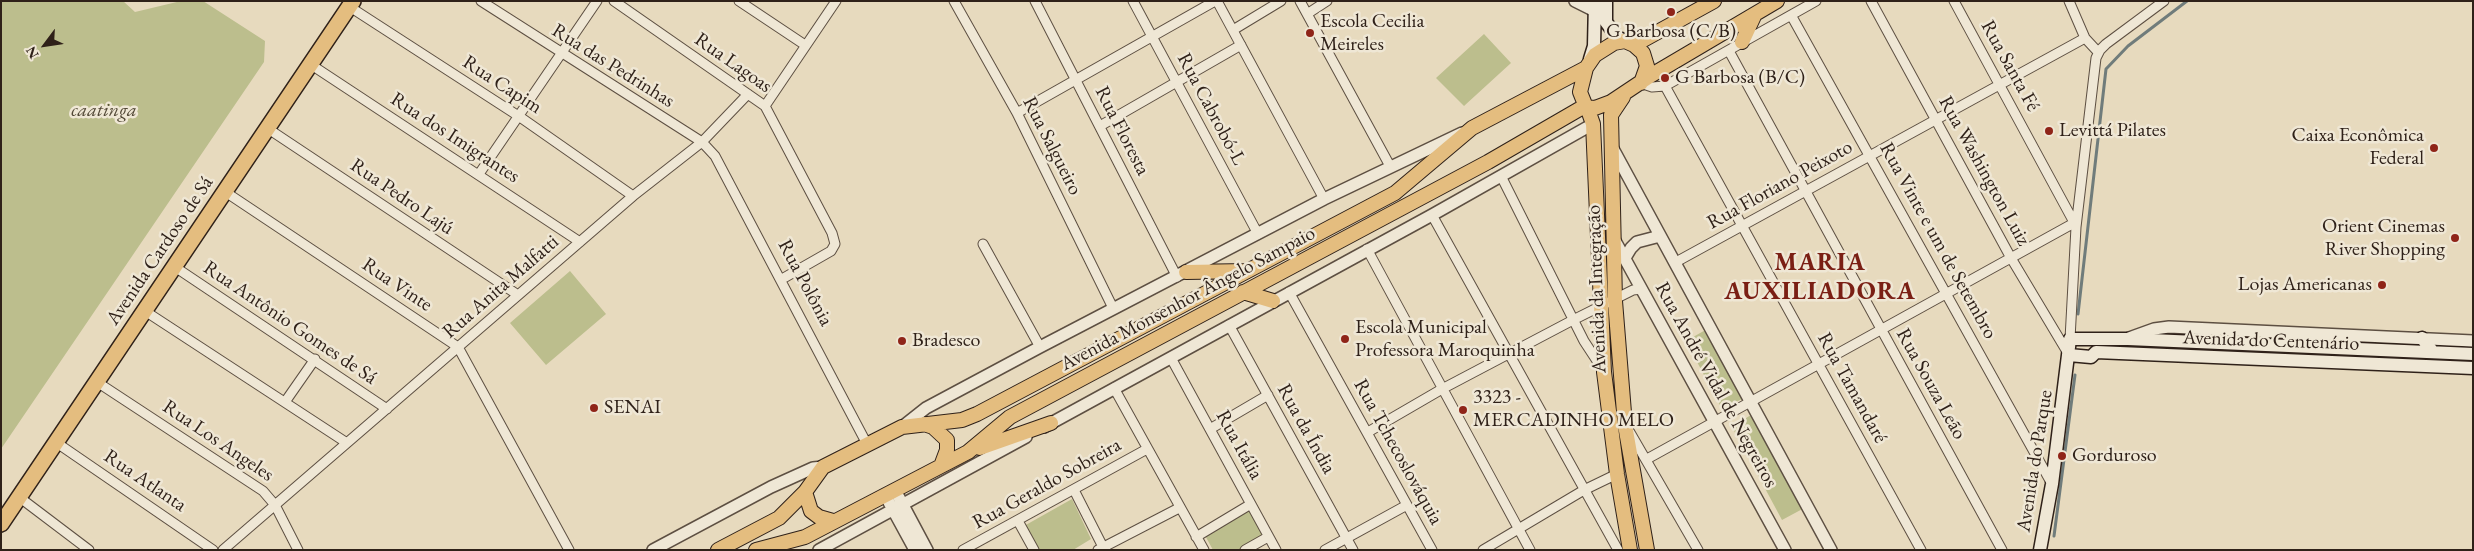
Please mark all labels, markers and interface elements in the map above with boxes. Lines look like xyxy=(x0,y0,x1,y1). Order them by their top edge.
marker: G Barbosa (C/B) xyxy=(1665,6,1677,18)
place label: Escola Cecilia Meireles xyxy=(1320,10,1424,57)
street label: Rua Santa Fé xyxy=(1975,16,2045,116)
street label: Rua das Pedrinhas xyxy=(547,19,679,113)
north arrow xyxy=(20,20,70,70)
place label: G Barbosa (C/B) xyxy=(1606,20,1736,44)
marker: Escola Cecilia Meireles xyxy=(1304,27,1316,39)
street label: Rua Lagoas xyxy=(690,28,776,98)
text: N xyxy=(22,43,43,62)
street label: Rua Cabrobó-L xyxy=(1171,49,1251,169)
street label: Rua Capim xyxy=(458,50,546,120)
place label: G Barbosa (B/C) xyxy=(1675,66,1805,90)
marker: G Barbosa (B/C) xyxy=(1659,72,1671,84)
street label: Rua Floresta xyxy=(1089,82,1155,180)
street label: Rua dos Imigrantes xyxy=(386,87,524,189)
street label: Rua Washington Luiz xyxy=(1933,92,2035,250)
street label: Rua Salgueiro xyxy=(1017,93,1087,199)
park label: caatinga xyxy=(71,99,137,123)
place label: Levittá Pilates xyxy=(2059,119,2166,143)
place label: Caixa Econômica Federal xyxy=(2291,124,2424,171)
marker: Levittá Pilates xyxy=(2043,125,2055,137)
street label: Rua Floriano Peixoto xyxy=(1703,135,1857,235)
street label: Rua Vinte e um de Setembro xyxy=(1874,139,2002,343)
marker: Caixa Econômica Federal xyxy=(2428,142,2440,154)
street label: Rua Pedro Lajú xyxy=(346,154,458,240)
street label: Avenida Cardoso de Sá xyxy=(101,172,219,330)
street label: Avenida da Integração xyxy=(1582,204,1612,374)
place label: Orient Cinemas River Shopping xyxy=(2322,215,2445,262)
street label: Avenida Monsenhor Ângelo Sampaio xyxy=(1057,221,1319,377)
street label: Rua Anita Malfatti xyxy=(438,230,564,344)
marker: Orient Cinemas River Shopping xyxy=(2449,232,2461,244)
street label: Rua Polônia xyxy=(772,236,838,330)
district label: MARIA AUXILIADORA xyxy=(1723,248,1917,307)
street label: Rua Vinte xyxy=(357,253,437,317)
street label: Rua Antônio Gomes de Sá xyxy=(199,256,381,390)
place label: Lojas Americanas xyxy=(2238,273,2372,297)
street label: Rua André Vidal de Negreiros xyxy=(1649,278,1783,492)
marker: Lojas Americanas xyxy=(2376,279,2388,291)
place label: Escola Municipal Professora Maroquinha xyxy=(1355,316,1535,363)
street label: Rua Souza Leão xyxy=(1891,324,1971,444)
street label: Avenida do Centenário xyxy=(2182,326,2360,356)
place label: Bradesco xyxy=(912,329,980,353)
street label: Rua Tamandaré xyxy=(1812,329,1892,447)
marker: Escola Municipal Professora Maroquinha xyxy=(1339,333,1351,345)
marker: Bradesco xyxy=(896,335,908,347)
street label: Rua Tchecoslováquia xyxy=(1348,375,1448,529)
street label: Rua da Índia xyxy=(1271,380,1341,478)
place label: 3323 - MERCADINHO MELO xyxy=(1473,386,1674,433)
street label: Avenida do Parque xyxy=(2012,388,2058,534)
street label: Rua Los Angeles xyxy=(158,395,278,487)
place label: SENAI xyxy=(604,396,661,420)
marker: SENAI xyxy=(588,402,600,414)
marker: 3323 - MERCADINHO MELO xyxy=(1457,404,1469,416)
street label: Rua Itália xyxy=(1210,406,1268,484)
street label: Rua Geraldo Sobreira xyxy=(969,433,1125,535)
place label: Gorduroso xyxy=(2072,444,2157,468)
street label: Rua Atlanta xyxy=(99,445,191,517)
marker: Gorduroso xyxy=(2056,450,2068,462)

